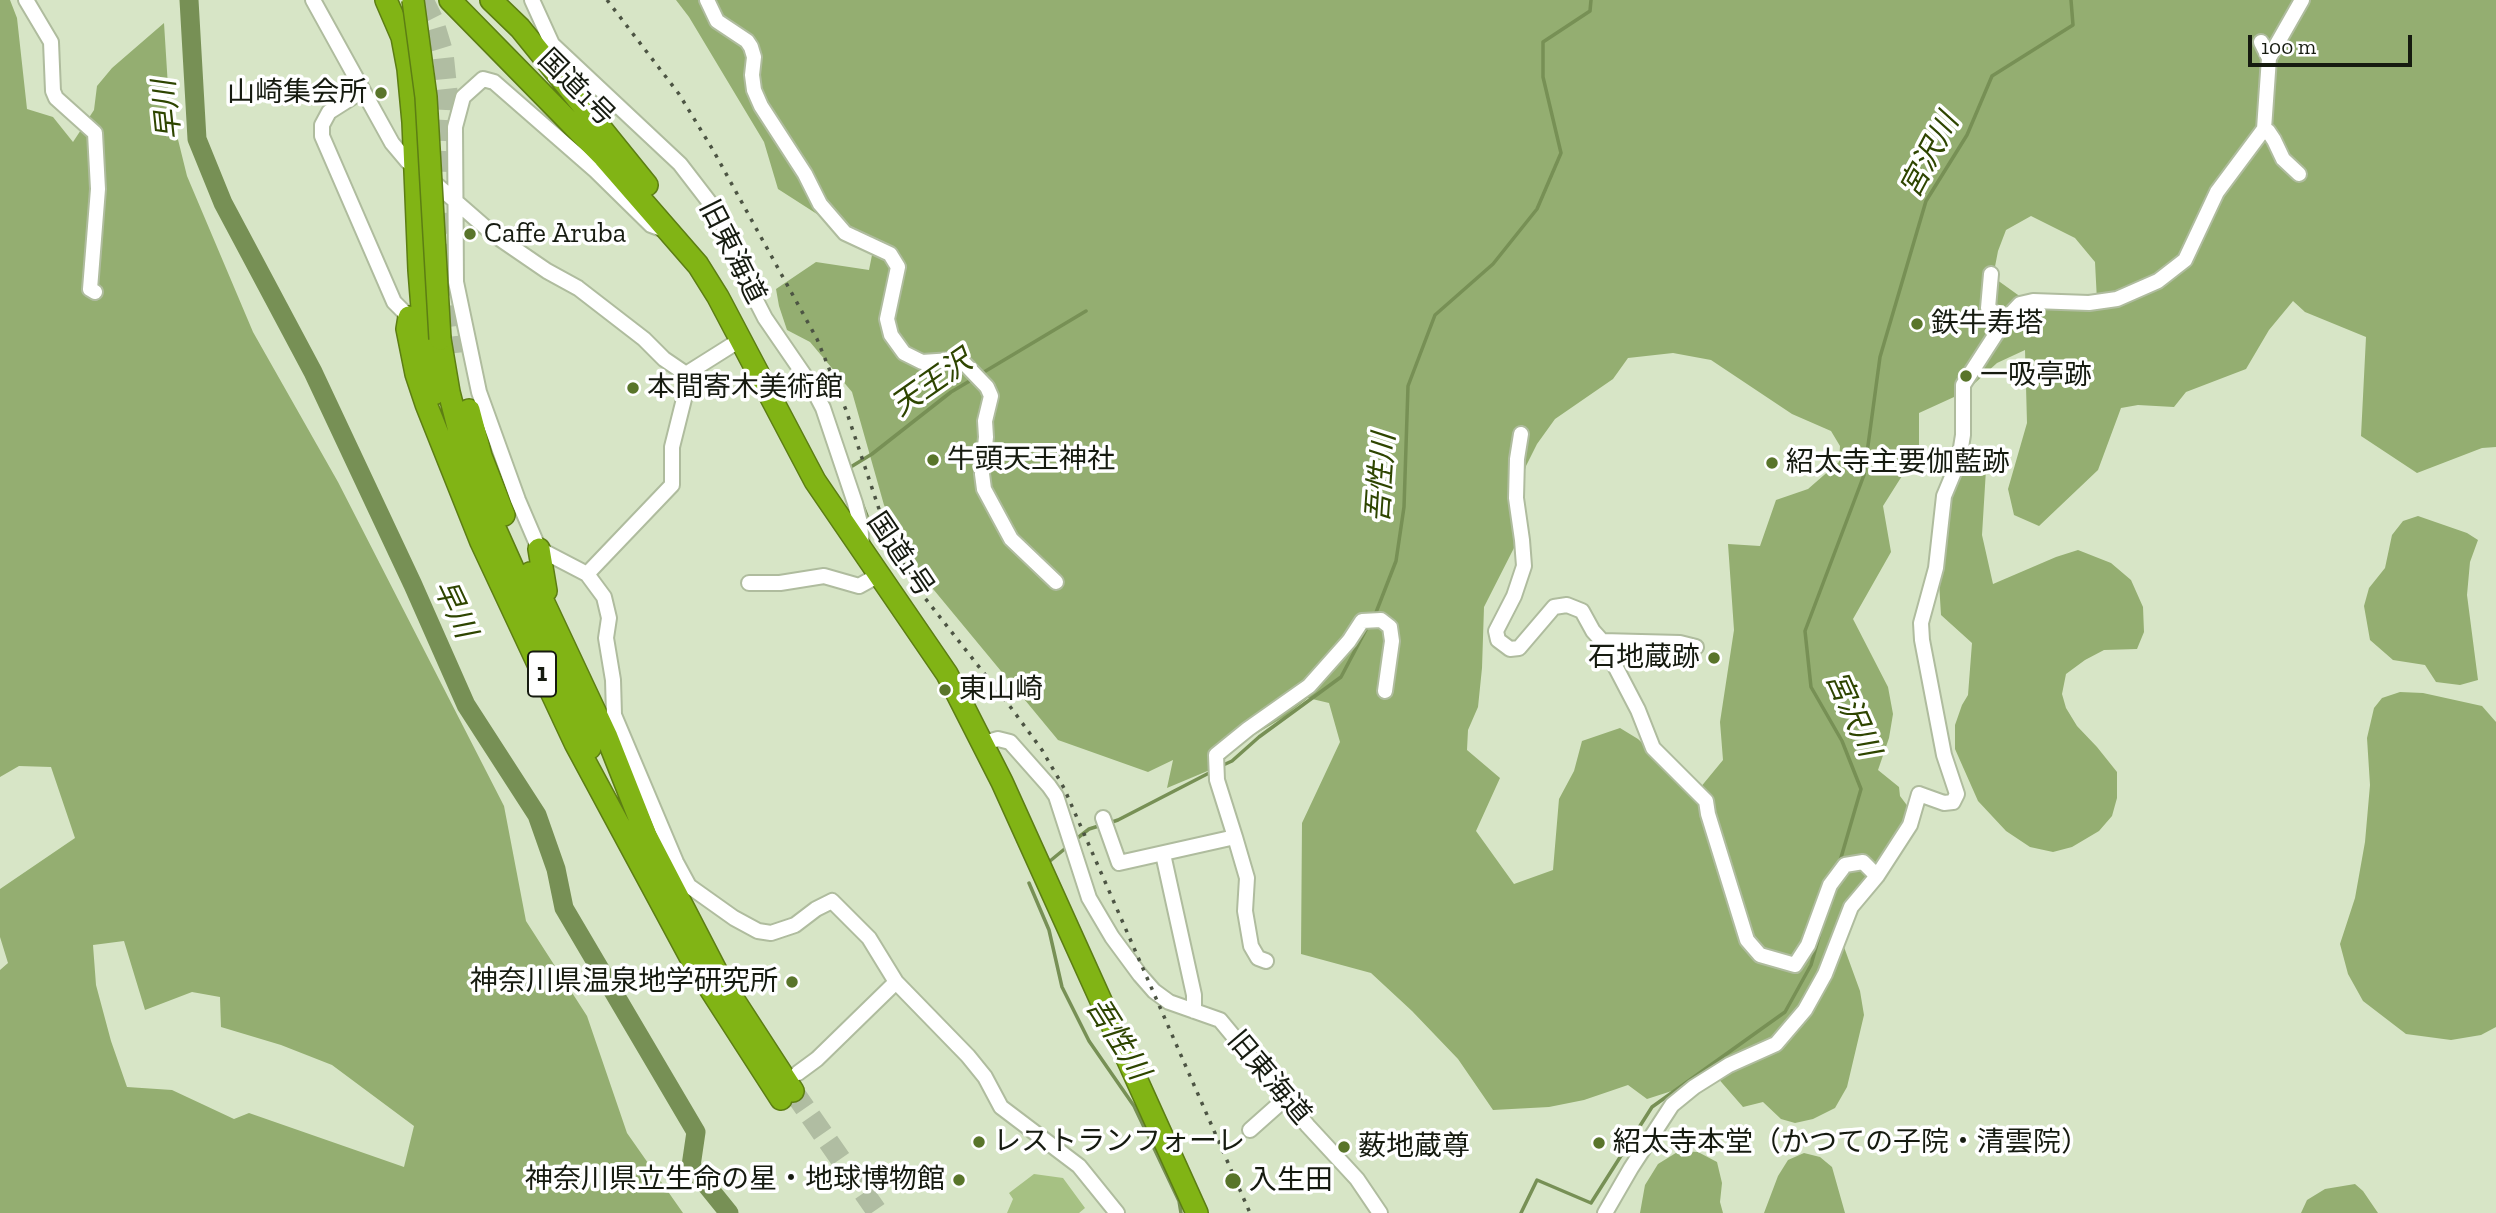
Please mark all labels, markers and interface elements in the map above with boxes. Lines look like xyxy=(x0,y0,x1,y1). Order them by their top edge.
scale bar xyxy=(2251,21,2416,65)
text: 100 m xyxy=(2261,34,2316,59)
street label: 国道1号 xyxy=(531,43,621,133)
place label: 山崎集会所 xyxy=(227,76,367,110)
water label: 早川 xyxy=(147,78,189,142)
marker: 山崎集会所 xyxy=(373,85,389,101)
water label: 宮沢川 xyxy=(1893,108,1967,204)
street label: 旧東海道 xyxy=(692,194,772,310)
place label: Caffe Aruba xyxy=(484,217,626,251)
marker: Caffe Aruba xyxy=(462,226,478,242)
place label: 鉄牛寿塔 xyxy=(1931,307,2043,341)
marker: 鉄牛寿塔 xyxy=(1909,316,1925,332)
water label: 天王沢 xyxy=(885,343,979,425)
place label: 一吸亭跡 xyxy=(1980,359,2092,393)
marker: 一吸亭跡 xyxy=(1958,368,1974,384)
place label: 本間寄木美術館 xyxy=(647,371,843,405)
marker: 本間寄木美術館 xyxy=(625,380,641,396)
water label: 吾性川 xyxy=(1361,432,1403,524)
place label: 牛頭天王神社 xyxy=(947,443,1115,477)
place label: 紹太寺主要伽藍跡 xyxy=(1786,446,2010,480)
marker: 牛頭天王神社 xyxy=(925,452,941,468)
marker: 紹太寺主要伽藍跡 xyxy=(1764,455,1780,471)
street label: 国道1号 xyxy=(860,506,940,604)
water label: 早川 xyxy=(425,574,483,644)
place label: 石地蔵跡 xyxy=(1588,641,1700,675)
marker: 石地蔵跡 xyxy=(1706,650,1722,666)
road number: 1 xyxy=(528,652,556,696)
water label: 宮沢川 xyxy=(1817,666,1887,762)
place label: 東山崎 xyxy=(959,673,1043,707)
marker: 東山崎 xyxy=(937,682,953,698)
place label: 神奈川県温泉地学研究所 xyxy=(470,965,778,999)
marker: 神奈川県温泉地学研究所 xyxy=(784,974,800,990)
water label: 吾性川 xyxy=(1078,991,1156,1087)
street label: 旧東海道 xyxy=(1220,1024,1318,1132)
place label: レストランフォーレ xyxy=(993,1125,1245,1159)
place label: 紹太寺本堂（かつての子院・清雲院） xyxy=(1613,1126,2089,1160)
place label: 薮地蔵尊 xyxy=(1358,1130,1470,1164)
marker: レストランフォーレ xyxy=(971,1134,987,1150)
marker: 紹太寺本堂（かつての子院・清雲院） xyxy=(1591,1135,1607,1151)
marker: 薮地蔵尊 xyxy=(1336,1139,1352,1155)
place label: 神奈川県立生命の星・地球博物館 xyxy=(525,1163,945,1197)
place label: 入生田 xyxy=(1249,1164,1333,1198)
marker: 入生田 xyxy=(1223,1171,1243,1191)
marker: 神奈川県立生命の星・地球博物館 xyxy=(951,1172,967,1188)

